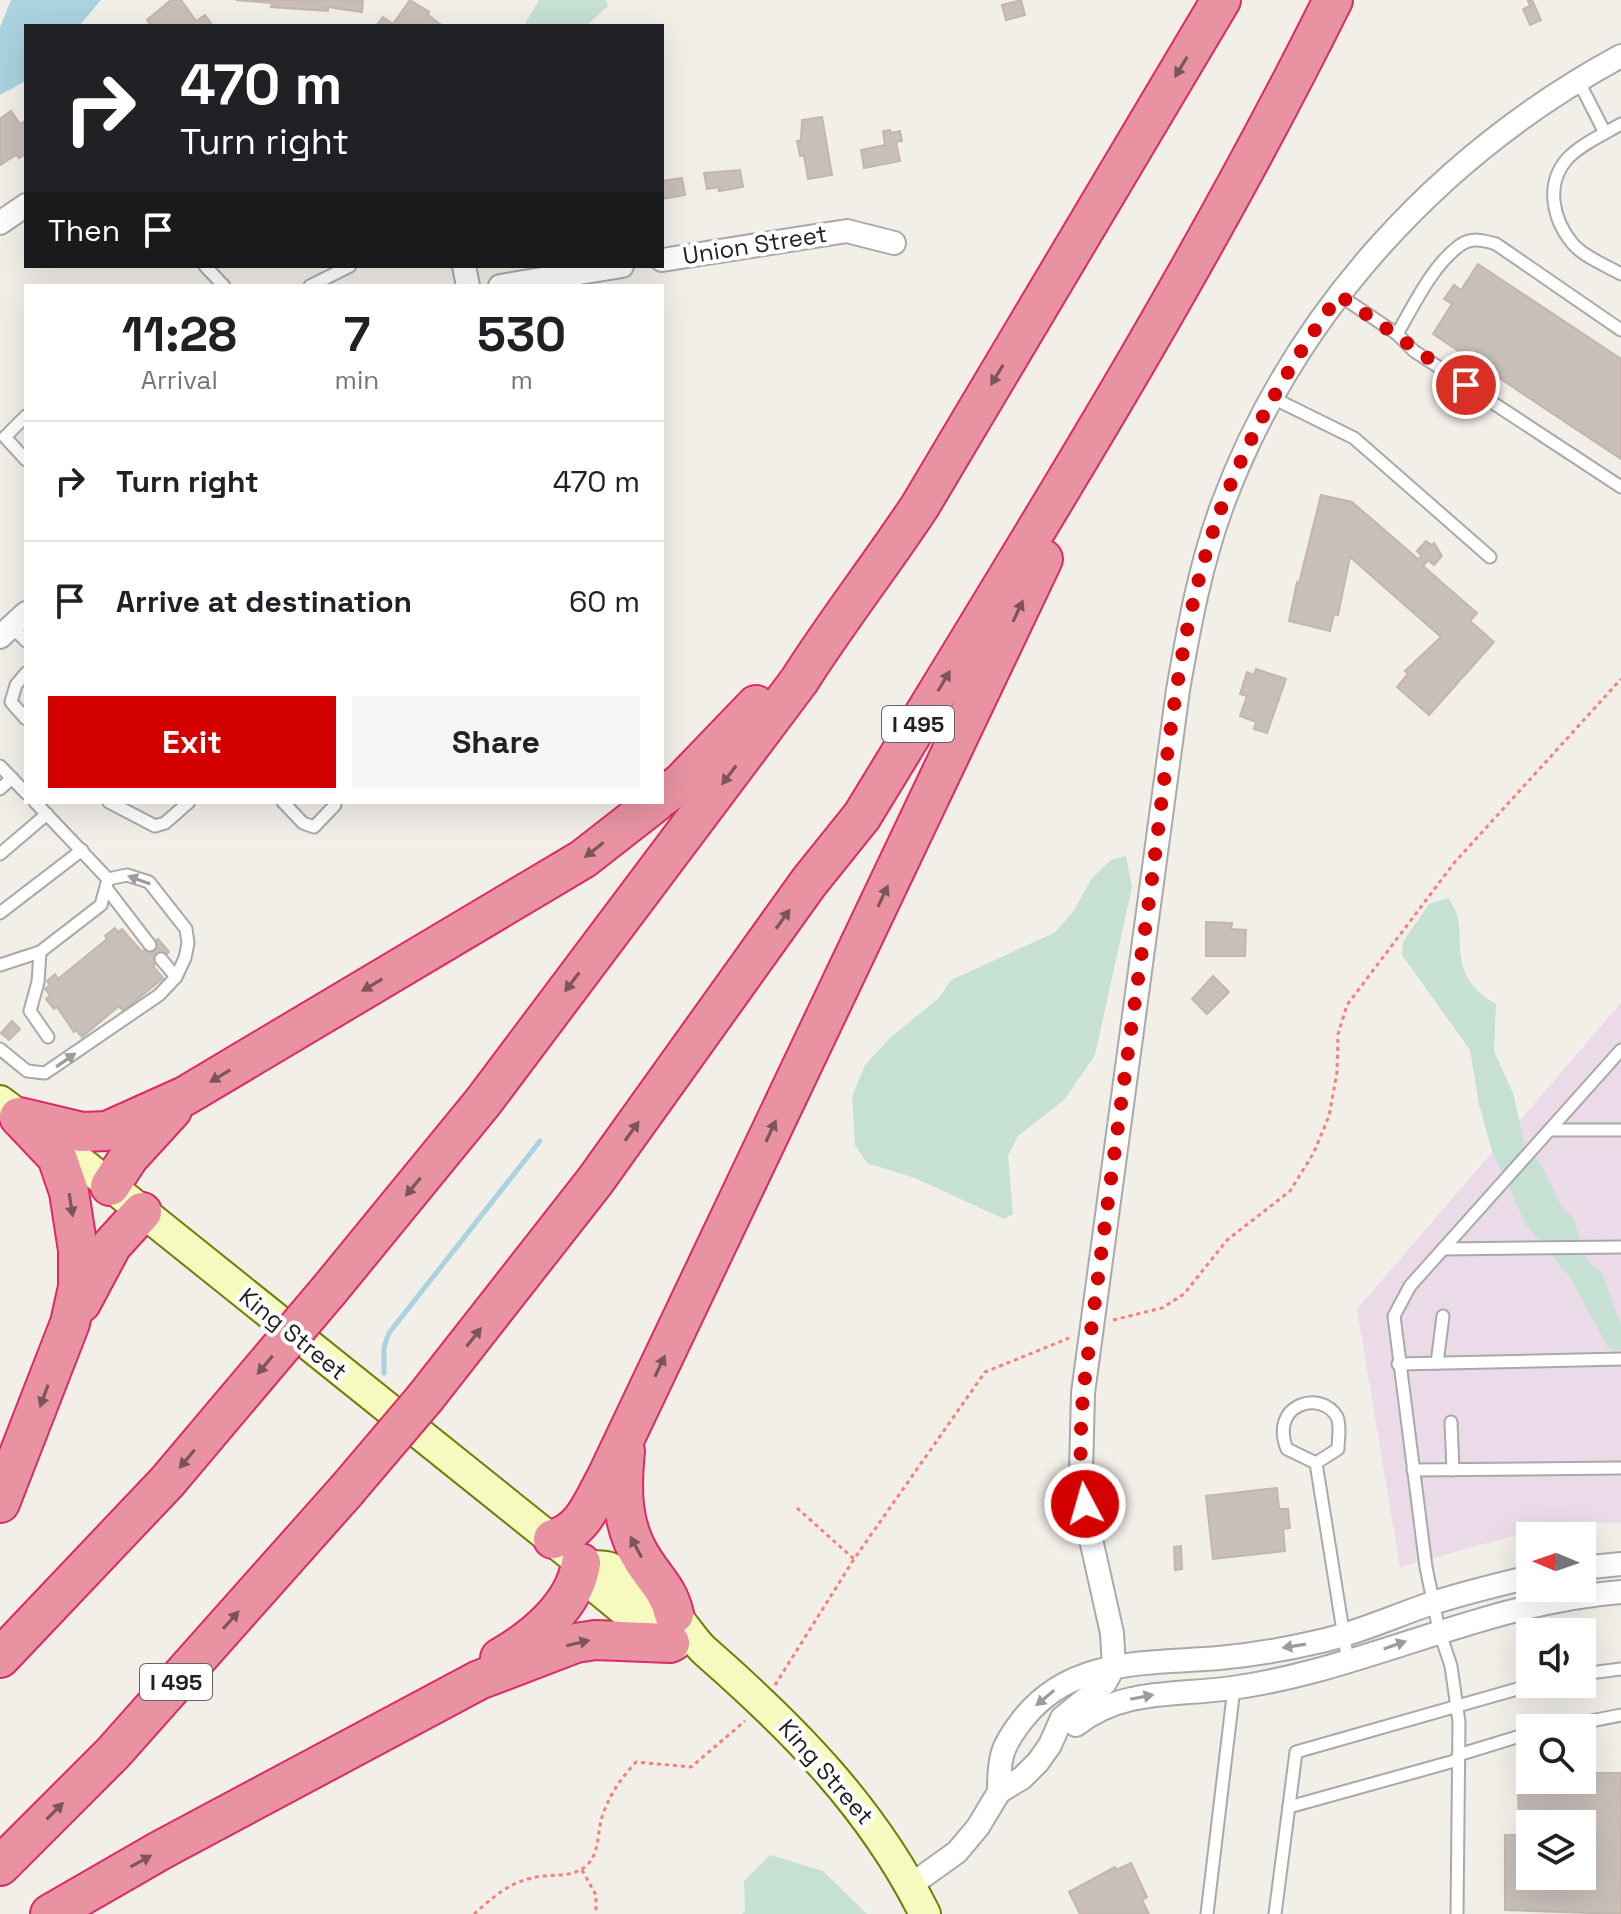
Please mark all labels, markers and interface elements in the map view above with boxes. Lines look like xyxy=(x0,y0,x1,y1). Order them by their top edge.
text: 470 m xyxy=(180,49,342,120)
icon: right xyxy=(48,56,152,160)
one-way arrow xyxy=(1175,56,1189,78)
text: Turn right xyxy=(180,119,349,165)
icon: arrive xyxy=(136,208,180,252)
text: Then xyxy=(48,211,120,250)
street label: Union Street xyxy=(681,218,829,271)
text: 11:28 xyxy=(122,304,237,365)
text: 7 xyxy=(344,304,370,365)
text: 530 xyxy=(477,304,566,365)
pin xyxy=(1432,351,1500,419)
text: Arrival xyxy=(141,363,218,397)
text: min xyxy=(335,363,379,397)
text: m xyxy=(510,363,533,397)
icon: arrive xyxy=(1444,363,1488,407)
one-way arrow xyxy=(990,364,1004,386)
icon: right xyxy=(48,459,92,503)
text: Turn right xyxy=(116,462,259,501)
text: 470 m xyxy=(553,462,640,501)
icon: arrive xyxy=(48,579,92,623)
text: Arrive at destination xyxy=(116,582,412,621)
text: 60 m xyxy=(569,582,640,621)
one-way arrow xyxy=(1011,599,1025,622)
one-way arrow xyxy=(937,670,951,692)
button: Exit xyxy=(48,696,336,788)
button: Share xyxy=(352,696,640,788)
road number: I 495 xyxy=(882,706,954,742)
one-way arrow xyxy=(722,764,737,785)
one-way arrow xyxy=(584,841,604,858)
one-way arrow xyxy=(126,873,150,886)
one-way arrow xyxy=(876,885,889,908)
one-way arrow xyxy=(775,908,791,930)
one-way arrow xyxy=(565,971,580,992)
one-way arrow xyxy=(361,978,383,992)
one-way arrow xyxy=(55,1053,76,1068)
one-way arrow xyxy=(209,1069,231,1083)
one-way arrow xyxy=(764,1119,778,1143)
one-way arrow xyxy=(624,1121,640,1141)
one-way arrow xyxy=(405,1177,422,1197)
one-way arrow xyxy=(66,1193,78,1218)
street label: King Street xyxy=(233,1281,354,1387)
one-way arrow xyxy=(465,1327,481,1347)
one-way arrow xyxy=(653,1354,667,1378)
one-way arrow xyxy=(257,1355,274,1375)
one-way arrow xyxy=(37,1385,49,1409)
one-way arrow xyxy=(179,1448,196,1468)
position arrow xyxy=(1043,1462,1127,1546)
north arrow xyxy=(1516,1522,1596,1602)
map controls xyxy=(1516,1522,1596,1890)
one-way arrow xyxy=(629,1536,643,1559)
one-way arrow xyxy=(222,1611,240,1630)
button: sound xyxy=(1516,1618,1596,1698)
one-way arrow xyxy=(566,1637,591,1649)
one-way arrow xyxy=(1383,1639,1407,1651)
one-way arrow xyxy=(1282,1640,1307,1653)
road number: I 495 xyxy=(140,1664,212,1700)
one-way arrow xyxy=(1035,1689,1055,1706)
one-way arrow xyxy=(1129,1690,1154,1702)
street label: King Street xyxy=(772,1712,881,1831)
button: search xyxy=(1516,1714,1596,1794)
one-way arrow xyxy=(45,1802,64,1821)
button: layers xyxy=(1516,1810,1596,1890)
one-way arrow xyxy=(130,1854,153,1867)

